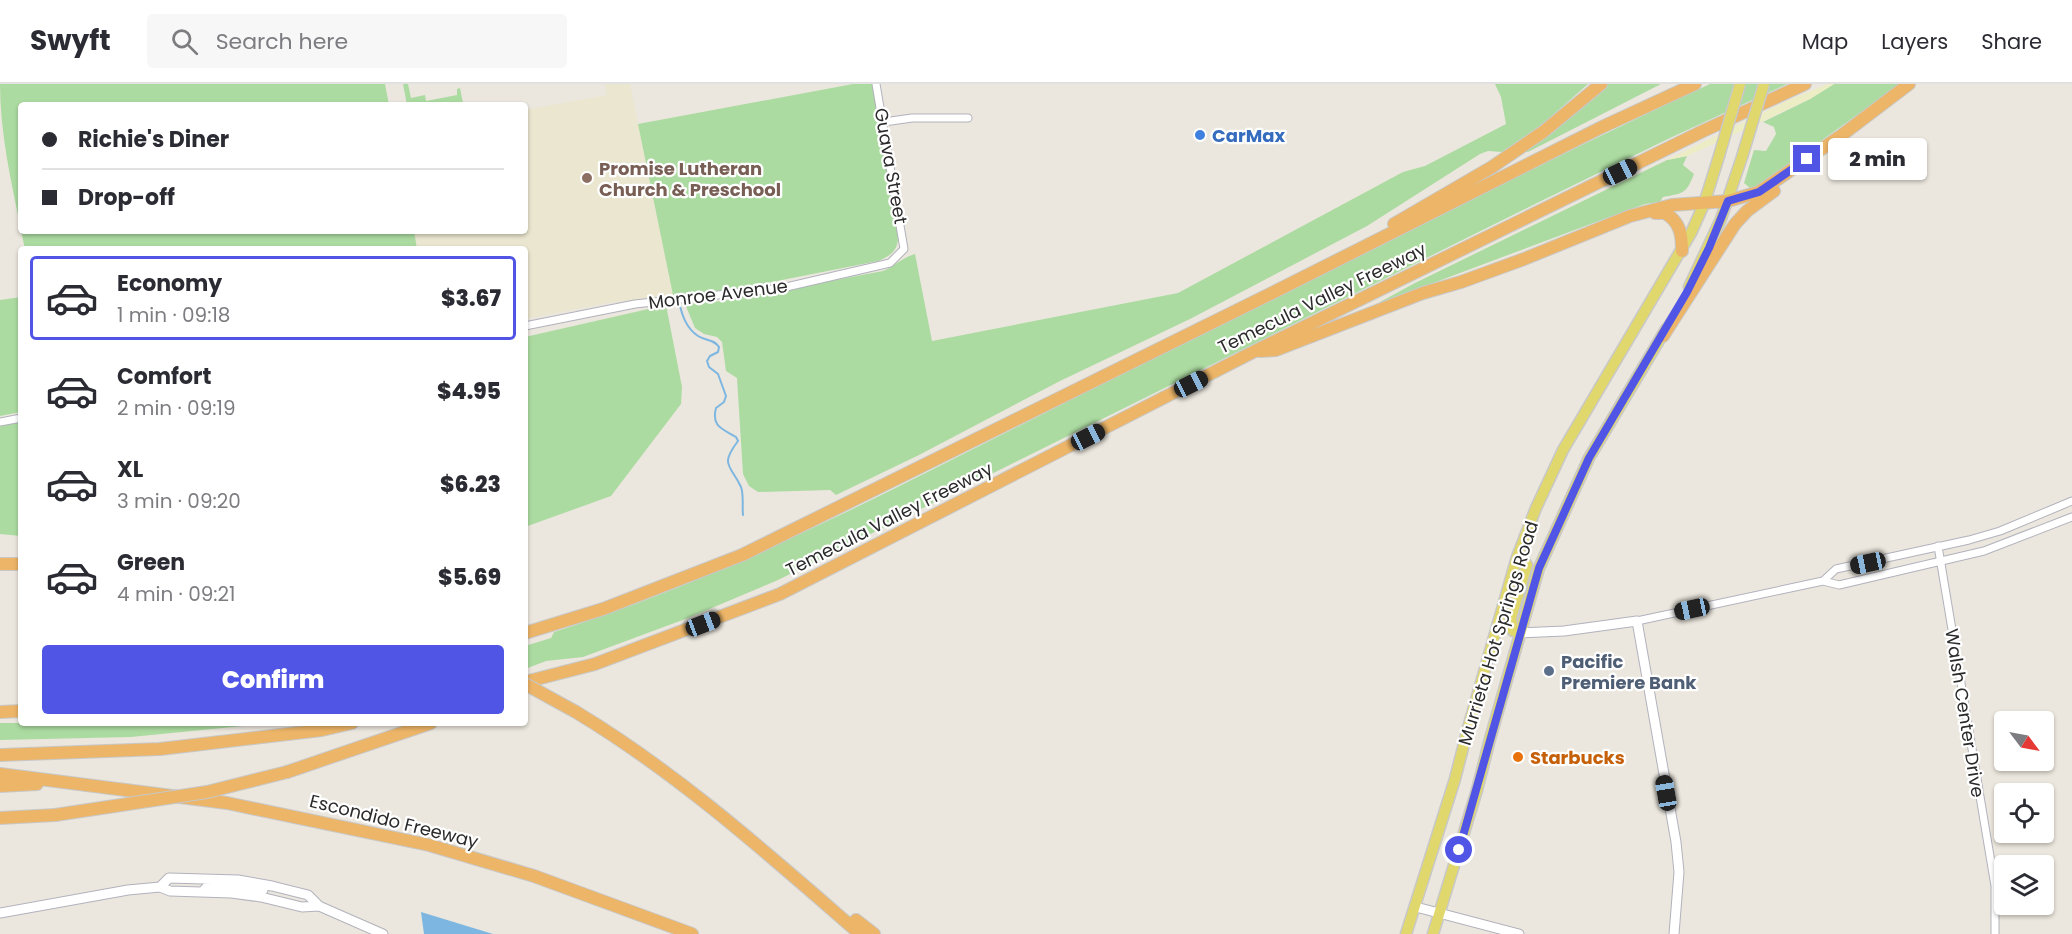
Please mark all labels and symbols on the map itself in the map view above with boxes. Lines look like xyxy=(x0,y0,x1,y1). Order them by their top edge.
street label: Guava Street xyxy=(868,106,914,226)
place label: CarMax xyxy=(1212,123,1285,148)
marker: CarMax xyxy=(1193,128,1207,142)
callout: 2 min xyxy=(1828,138,1927,180)
route end xyxy=(1793,145,1820,172)
place label: Promise Lutheran Church & Preschool xyxy=(599,156,781,202)
car xyxy=(1600,156,1640,188)
marker: Promise Lutheran Church & Preschool xyxy=(580,171,594,185)
street label: Temecula Valley Freeway xyxy=(1214,237,1430,359)
street label: Monroe Avenue xyxy=(647,273,789,315)
car xyxy=(1171,368,1211,400)
car xyxy=(1068,421,1108,453)
street label: Temecula Valley Freeway xyxy=(781,456,997,582)
street label: Murrieta Hot Springs Road xyxy=(1452,518,1544,748)
car xyxy=(1849,550,1887,576)
car xyxy=(1673,596,1711,622)
car xyxy=(683,609,723,639)
street label: Walsh Center Drive xyxy=(1939,627,1991,799)
place label: Pacific Premiere Bank xyxy=(1561,649,1697,695)
marker: Pacific Premiere Bank xyxy=(1542,664,1556,678)
north arrow xyxy=(1994,711,2054,771)
place label: Starbucks xyxy=(1530,745,1625,770)
marker: Starbucks xyxy=(1511,750,1525,764)
car xyxy=(1654,774,1678,812)
street label: Escondido Freeway xyxy=(307,788,481,854)
route start xyxy=(1445,836,1472,863)

